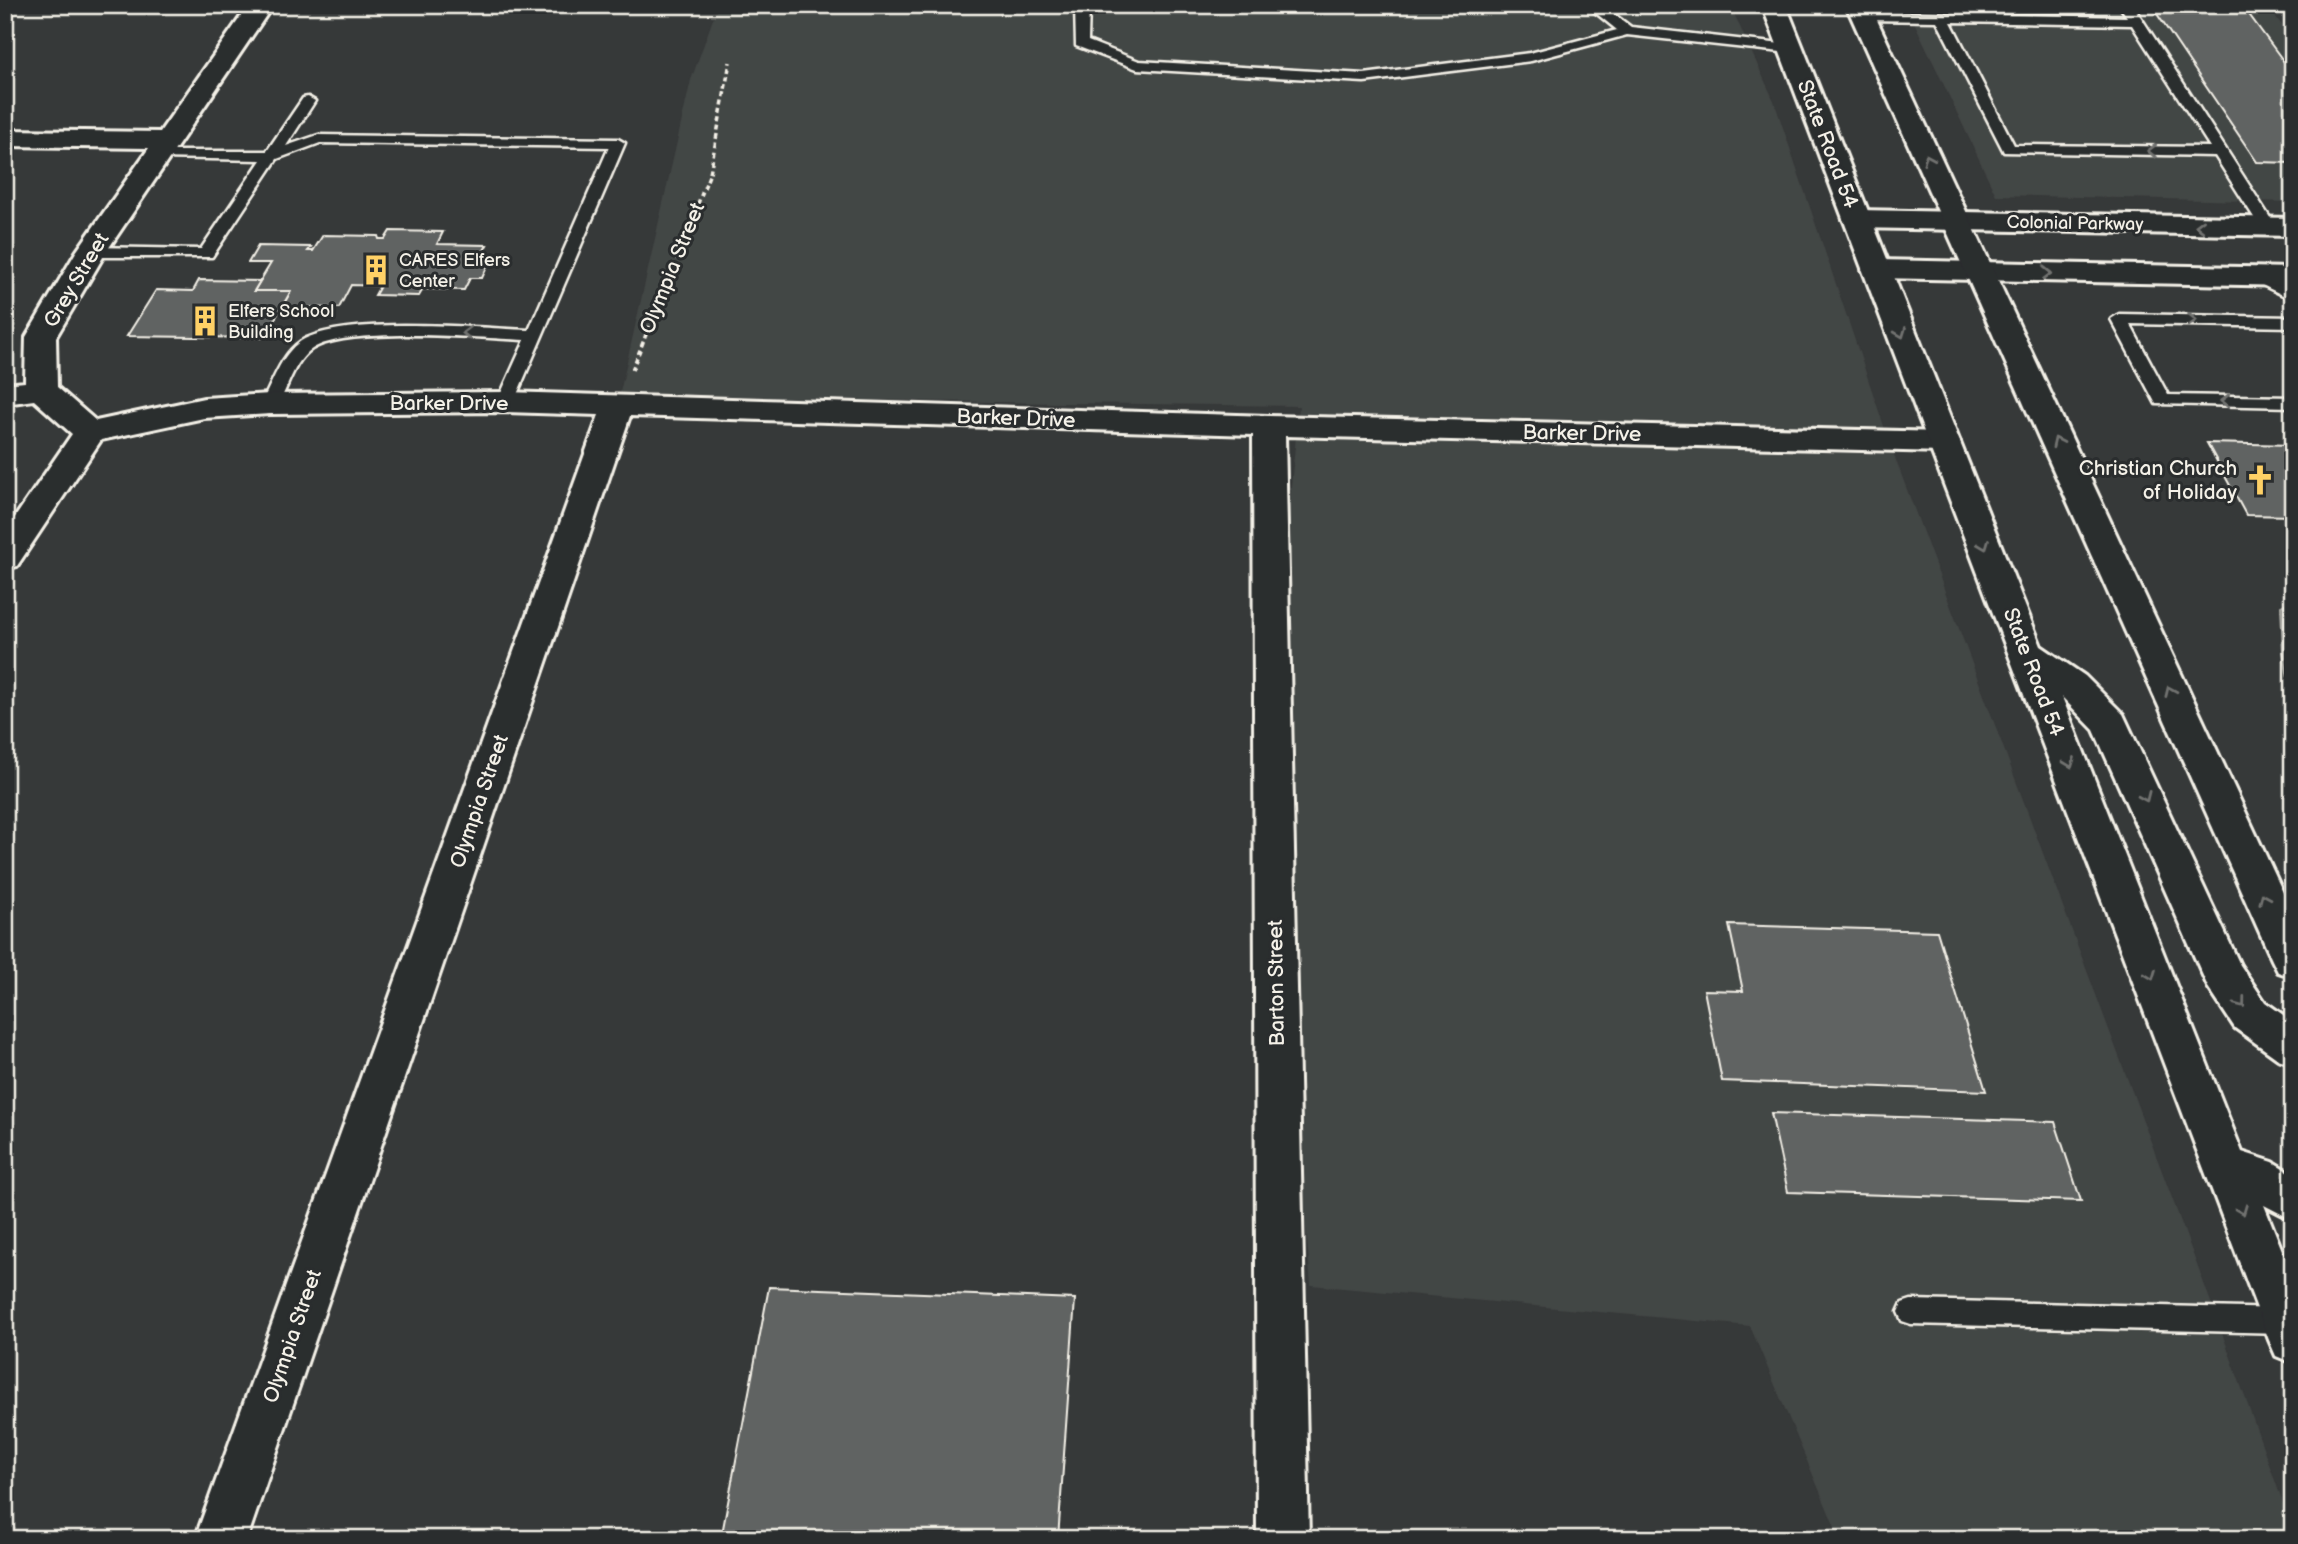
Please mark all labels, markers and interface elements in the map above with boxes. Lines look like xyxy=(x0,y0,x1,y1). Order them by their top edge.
street label: State Road 54 xyxy=(1792,76,1864,212)
one-way arrow xyxy=(2146,143,2157,159)
one-way arrow xyxy=(1922,154,1936,166)
street label: Olympia Street xyxy=(635,198,710,338)
street label: Colonial Parkway xyxy=(2006,212,2144,235)
one-way arrow xyxy=(2194,218,2205,233)
street label: Grey Street xyxy=(38,228,115,332)
place label: CARES Elfers Center xyxy=(399,250,510,292)
building icon: CARES Elfers Center xyxy=(359,253,393,287)
one-way arrow xyxy=(2042,265,2053,280)
place label: Elfers School Building xyxy=(228,301,334,343)
building icon: Elfers School Building xyxy=(188,304,222,338)
one-way arrow xyxy=(2187,312,2197,328)
one-way arrow xyxy=(461,325,472,341)
one-way arrow xyxy=(1893,326,1907,338)
street label: Barker Drive xyxy=(390,391,508,416)
one-way arrow xyxy=(2219,393,2229,409)
street label: Barker Drive xyxy=(956,404,1076,433)
street label: Barker Drive xyxy=(1522,420,1642,447)
one-way arrow xyxy=(2051,437,2065,450)
place label: Christian Church of Holiday xyxy=(2079,456,2238,505)
church icon: Christian Church of Holiday xyxy=(2243,463,2277,497)
one-way arrow xyxy=(1976,538,1990,550)
street label: State Road 54 xyxy=(1998,604,2070,740)
one-way arrow xyxy=(2164,685,2178,698)
street label: Olympia Street xyxy=(445,731,514,871)
one-way arrow xyxy=(2061,756,2075,768)
one-way arrow xyxy=(2136,791,2150,803)
one-way arrow xyxy=(2259,893,2273,905)
street label: Barton Street xyxy=(1263,919,1290,1046)
one-way arrow xyxy=(2143,969,2157,981)
one-way arrow xyxy=(2232,995,2245,1008)
one-way arrow xyxy=(2234,1204,2248,1216)
street label: Olympia Street xyxy=(258,1266,327,1406)

